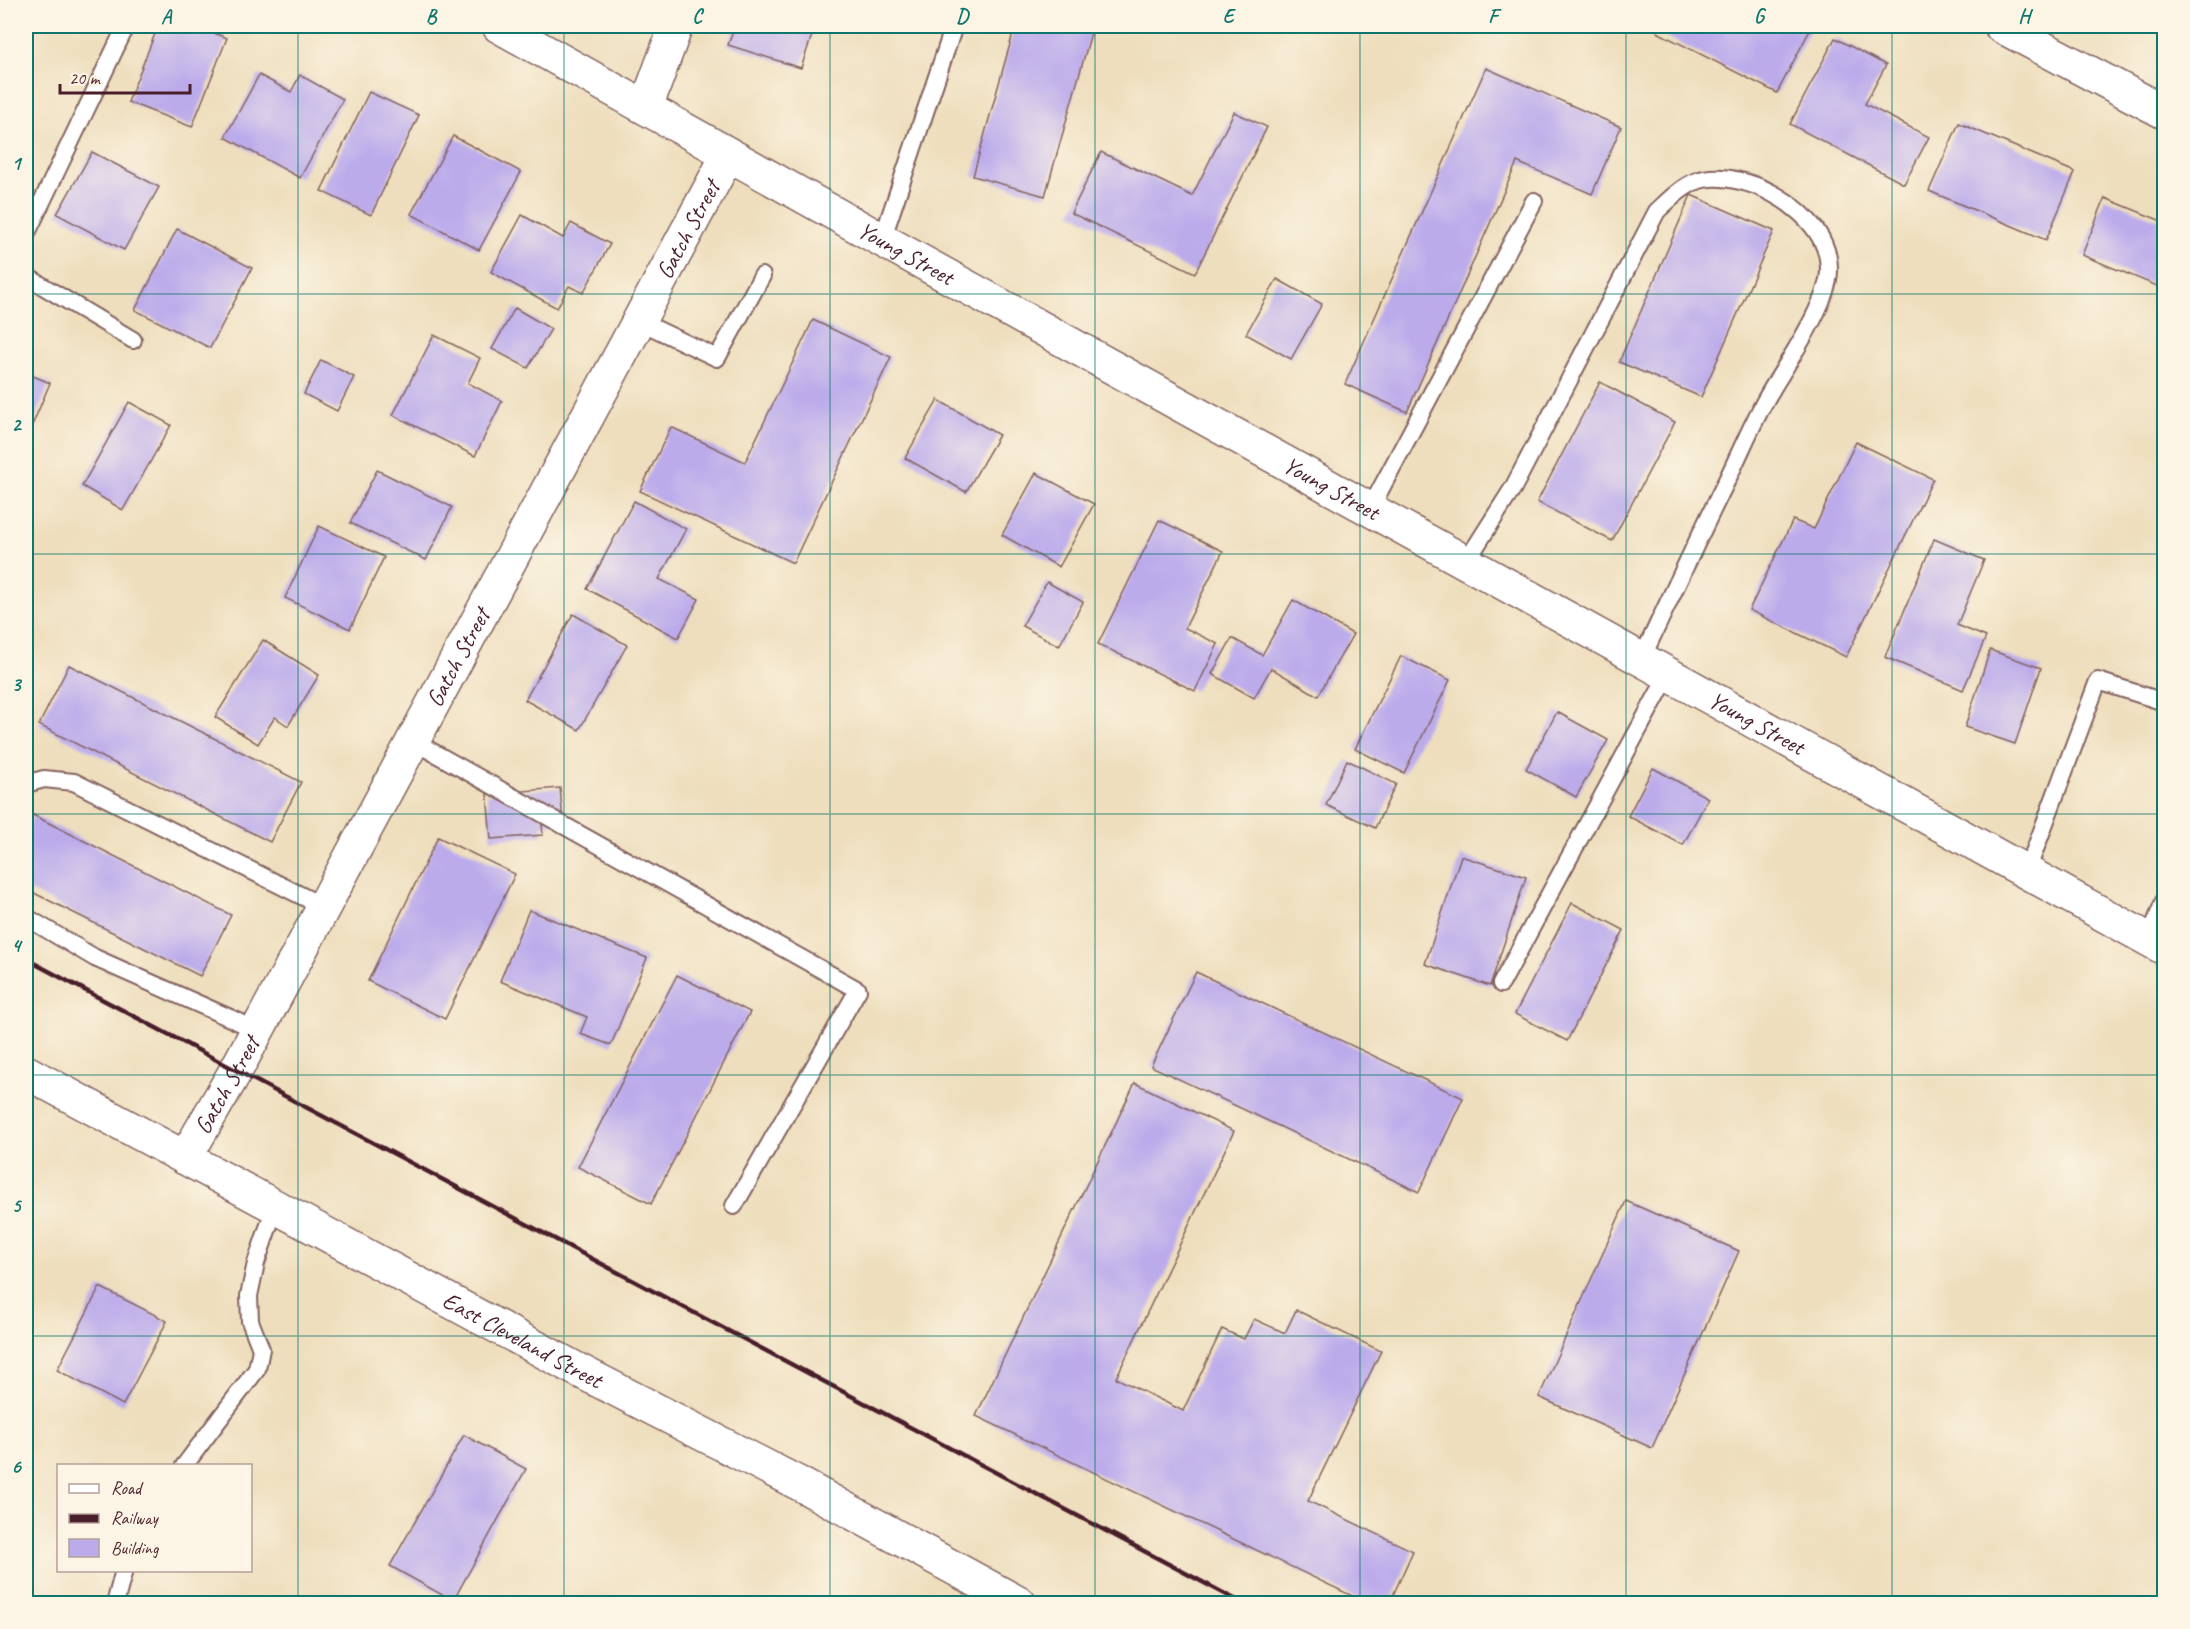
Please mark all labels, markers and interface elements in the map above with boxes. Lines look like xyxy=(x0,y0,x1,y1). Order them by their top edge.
text: A xyxy=(161,4,173,29)
text: B xyxy=(426,4,438,29)
text: C xyxy=(692,4,704,29)
text: D xyxy=(956,4,970,29)
text: E xyxy=(1223,4,1237,29)
text: F xyxy=(1488,4,1502,29)
text: G xyxy=(1754,4,1767,29)
text: H xyxy=(2018,4,2033,29)
scale bar xyxy=(60,57,190,95)
text: 20 m xyxy=(69,67,102,89)
text: 1 xyxy=(12,151,23,176)
street label: Gatch Street xyxy=(649,173,728,284)
street label: Young Street xyxy=(853,215,961,293)
text: 2 xyxy=(12,412,23,437)
street label: Young Street xyxy=(1278,450,1386,528)
street label: Gatch Street xyxy=(419,601,498,712)
text: 3 xyxy=(12,672,23,697)
street label: Young Street xyxy=(1704,685,1812,763)
text: 4 xyxy=(12,933,24,958)
street label: Gatch Street xyxy=(187,1029,268,1139)
text: 5 xyxy=(12,1193,23,1218)
street label: East Cleveland Street xyxy=(437,1285,609,1396)
text: 6 xyxy=(11,1454,22,1479)
legend xyxy=(57,1464,252,1572)
text: Road xyxy=(111,1477,144,1499)
text: Railway xyxy=(111,1507,159,1529)
text: Building xyxy=(111,1537,160,1559)

